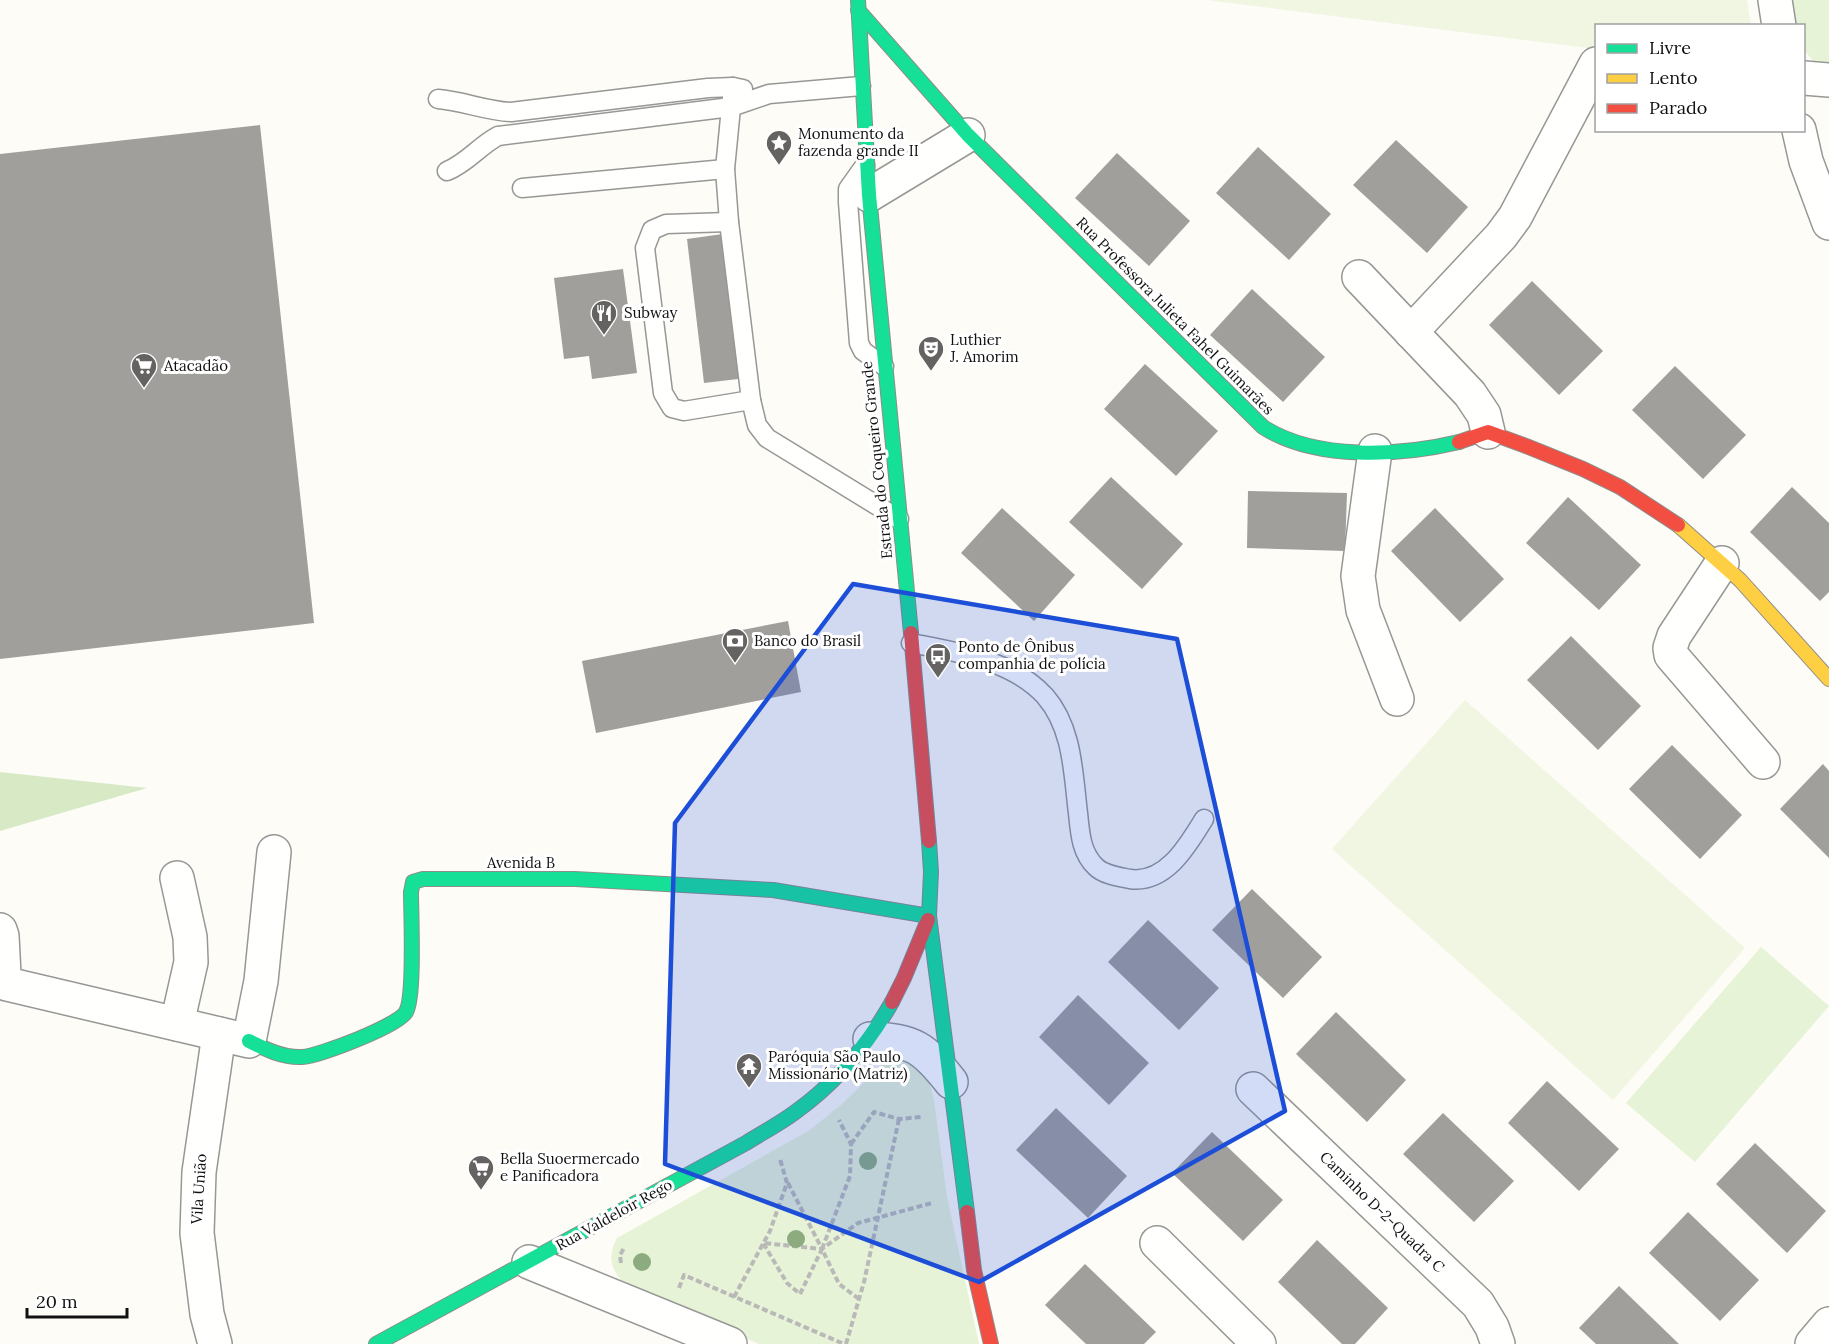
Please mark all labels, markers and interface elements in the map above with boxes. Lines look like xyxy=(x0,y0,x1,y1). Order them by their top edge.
legend xyxy=(1595,24,1805,132)
text: Livre xyxy=(1649,36,1691,59)
text: Lento xyxy=(1649,66,1697,89)
text: Parado xyxy=(1649,96,1707,119)
place label: Monumento da fazenda grande II xyxy=(798,124,919,160)
place icon: Monumento da fazenda grande II xyxy=(764,128,794,166)
street label: Rua Professora Julieta Fahel Guimarães xyxy=(1072,213,1278,419)
restaurant icon: Subway xyxy=(589,298,619,336)
place label: Subway xyxy=(624,303,677,322)
place label: Luthier J. Amorim xyxy=(949,330,1019,366)
theatre icon: Luthier J. Amorim xyxy=(916,334,946,372)
supermarket icon: Atacadão xyxy=(129,351,159,389)
place label: Atacadão xyxy=(163,356,228,375)
street label: Estrada do Coqueiro Grande xyxy=(857,360,896,560)
bank icon: Banco do Brasil xyxy=(720,626,750,664)
place label: Banco do Brasil xyxy=(754,631,861,650)
place label: Ponto de Ônibus companhia de polícia xyxy=(958,637,1106,673)
bus stop icon: Ponto de Ônibus companhia de polícia xyxy=(923,641,953,679)
street label: Avenida B xyxy=(486,853,555,872)
place label: Paróquia São Paulo Missionário (Matriz) xyxy=(768,1047,908,1084)
temple icon: Paróquia São Paulo Missionário (Matriz) xyxy=(734,1051,764,1089)
street label: Caminho D-2-Quadra C xyxy=(1316,1147,1449,1276)
place label: Bella Suoermercado e Panificadora xyxy=(500,1149,640,1185)
street label: Vila União xyxy=(186,1153,210,1226)
supermarket icon: Bella Suoermercado e Panificadora xyxy=(466,1153,496,1191)
street label: Rua Valdeloir Rego xyxy=(552,1175,676,1254)
scale bar xyxy=(27,1281,128,1319)
text: 20 m xyxy=(36,1290,78,1313)

